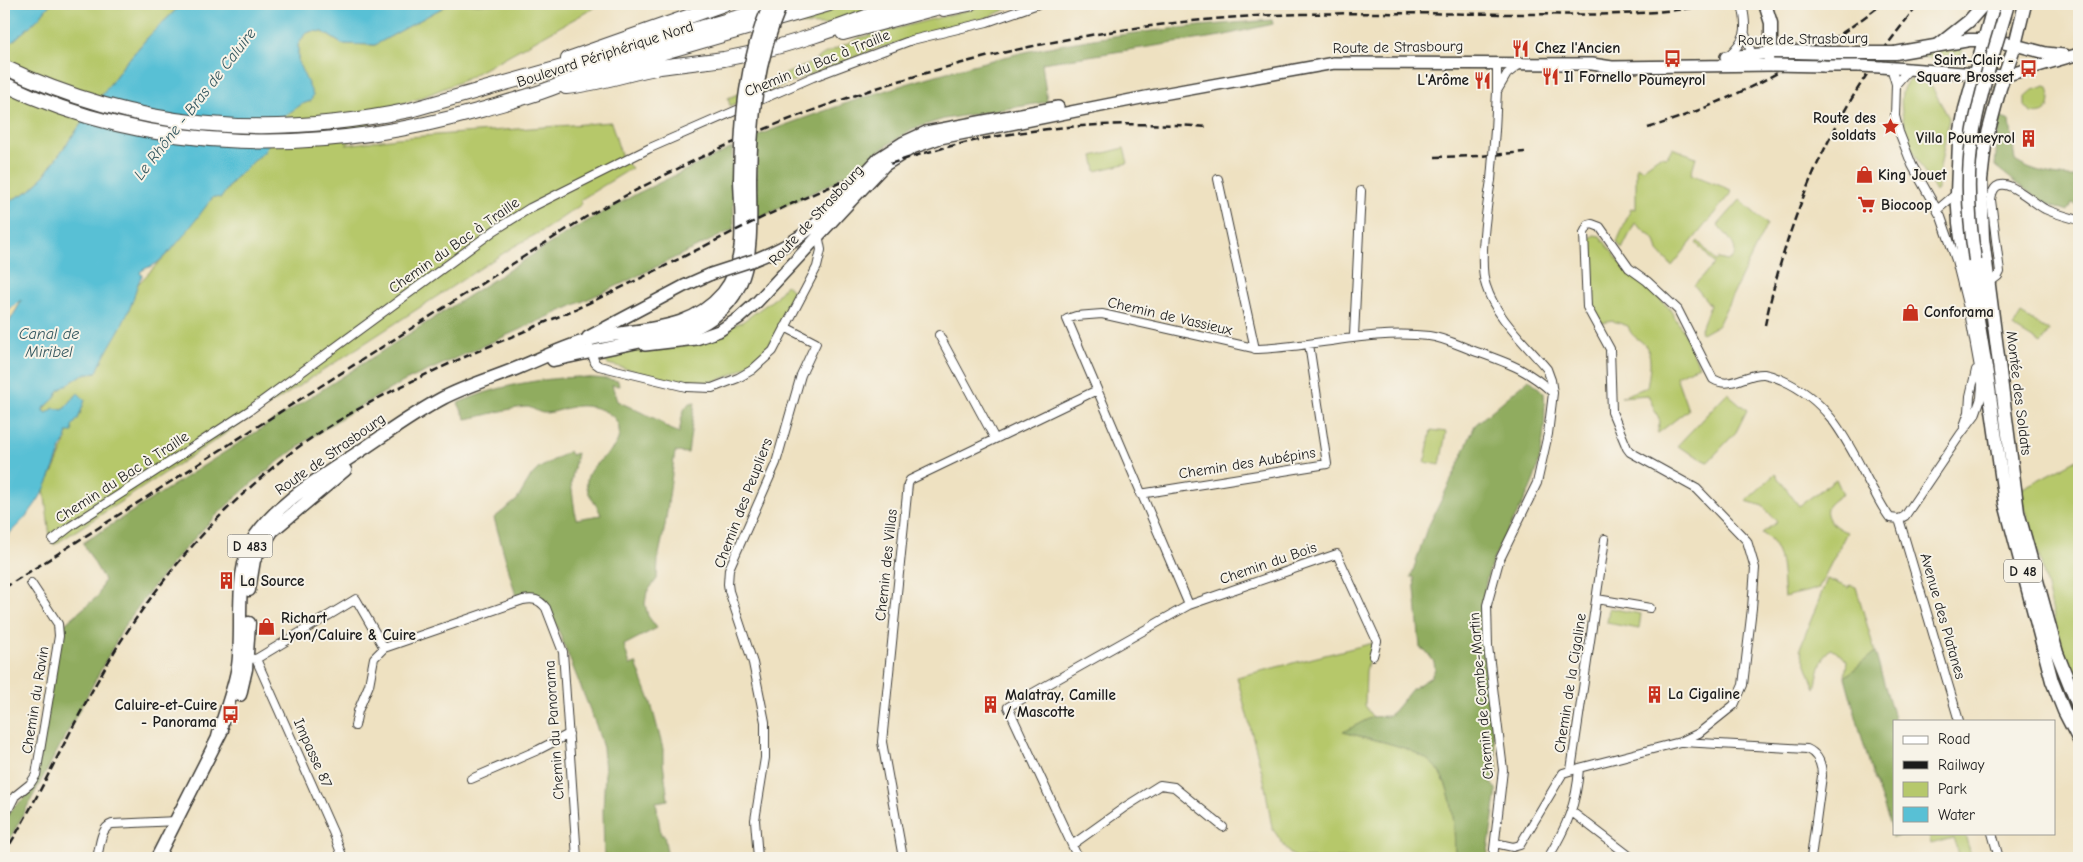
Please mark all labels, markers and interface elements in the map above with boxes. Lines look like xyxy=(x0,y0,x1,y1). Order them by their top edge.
street label: Boulevard Périphérique Nord xyxy=(514,17,696,91)
water label: Le Rhône - Bras de Caluire xyxy=(130,25,260,183)
street label: Chemin du Bac à Traille xyxy=(742,25,893,100)
street label: Route de Strasbourg xyxy=(1738,29,1868,49)
street label: Route de Strasbourg xyxy=(1333,37,1463,57)
restaurant icon: Chez l'Ancien xyxy=(1511,38,1531,58)
place label: Chez l'Ancien xyxy=(1535,39,1620,57)
bus stop icon: Poumeyrol xyxy=(1662,49,1682,69)
place label: Saint-Clair - Square Brosset xyxy=(1917,51,2015,86)
bus stop icon: Saint-Clair - Square Brosset xyxy=(2018,59,2038,79)
restaurant icon: Il Fornello xyxy=(1540,67,1560,87)
place label: Il Fornello xyxy=(1564,68,1632,86)
restaurant icon: L'Arôme xyxy=(1473,70,1493,90)
place label: L'Arôme xyxy=(1417,71,1469,89)
place label: Poumeyrol xyxy=(1638,71,1706,89)
place label: Route des soldats xyxy=(1813,109,1876,144)
place icon: Route des soldats xyxy=(1880,117,1900,137)
building icon: Villa Poumeyrol xyxy=(2019,128,2039,148)
place label: Villa Poumeyrol xyxy=(1916,129,2015,147)
street label: Route de Strasbourg xyxy=(765,161,867,269)
shop icon: King Jouet xyxy=(1854,165,1874,185)
place label: King Jouet xyxy=(1878,166,1948,184)
street label: Chemin du Bac à Traille xyxy=(385,193,523,297)
supermarket icon: Biocoop xyxy=(1857,195,1877,215)
place label: Biocoop xyxy=(1881,196,1932,214)
street label: Chemin de Vassieux xyxy=(1106,293,1235,339)
shop icon: Conforama xyxy=(1900,302,1920,322)
place label: Conforama xyxy=(1924,303,1994,321)
water label: Canal de Miribel xyxy=(19,325,79,361)
street label: Montée des Soldats xyxy=(2002,330,2036,456)
street label: Route de Strasbourg xyxy=(271,409,389,499)
street label: Chemin du Bac à Traille xyxy=(52,427,192,527)
street label: Chemin des Peupliers xyxy=(710,435,776,571)
street label: Chemin des Aubépins xyxy=(1177,443,1317,483)
street label: Chemin des Villas xyxy=(871,508,901,622)
road number: D 483 xyxy=(228,534,272,558)
street label: Chemin du Bois xyxy=(1217,538,1319,588)
street label: Avenue des Platanes xyxy=(1916,551,1970,681)
road number: D 48 xyxy=(2004,560,2042,582)
building icon: La Source xyxy=(216,571,236,591)
place label: La Source xyxy=(240,572,304,590)
place label: Richart Lyon/Caluire & Cuire xyxy=(281,609,416,644)
street label: Chemin de la Cigaline xyxy=(1550,611,1590,754)
street label: Chemin de Combe-Martin xyxy=(1465,612,1497,780)
shop icon: Richart Lyon/Caluire & Cuire xyxy=(257,617,277,637)
street label: Chemin du Ravin xyxy=(18,645,52,755)
street label: Chemin du Panorama xyxy=(540,660,568,800)
building icon: La Cigaline xyxy=(1644,684,1664,704)
place label: La Cigaline xyxy=(1668,685,1740,703)
place label: Malatray, Camille / Mascotte xyxy=(1005,686,1116,721)
building icon: Malatray, Camille / Mascotte xyxy=(981,694,1001,714)
place label: Caluire-et-Cuire - Panorama xyxy=(115,696,217,731)
bus stop icon: Caluire-et-Cuire - Panorama xyxy=(221,704,241,724)
street label: Impasse 87 xyxy=(290,716,336,790)
legend xyxy=(1893,720,2056,834)
text: Road xyxy=(1938,730,1970,748)
text: Railway xyxy=(1938,756,1985,774)
text: Park xyxy=(1938,780,1967,798)
text: Water xyxy=(1938,806,1975,824)

